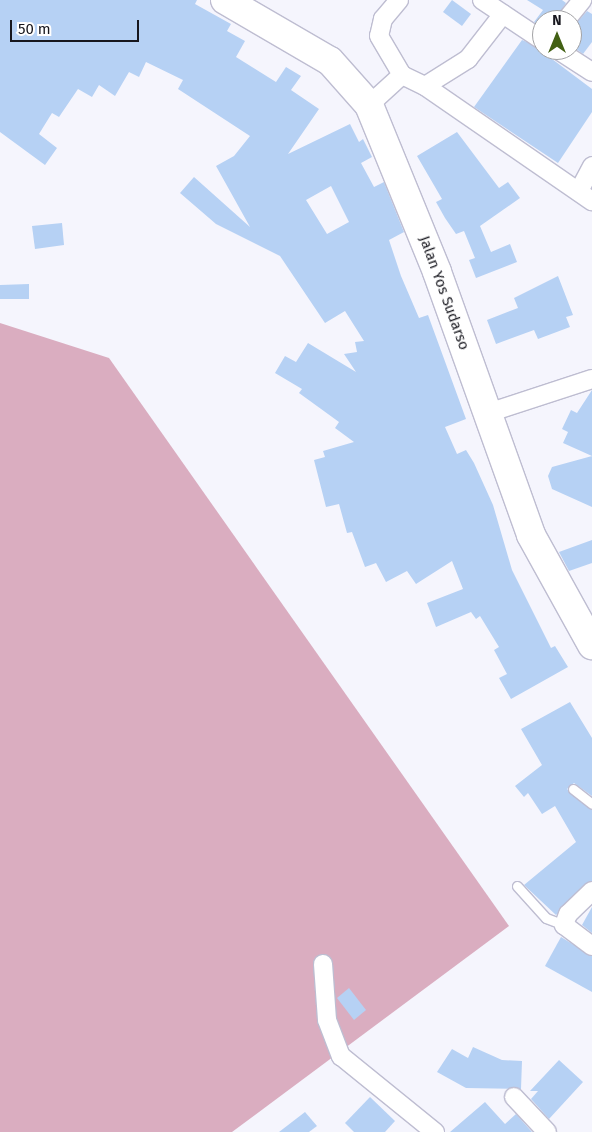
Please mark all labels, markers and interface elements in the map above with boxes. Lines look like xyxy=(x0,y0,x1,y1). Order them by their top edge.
scale bar xyxy=(12,10,141,42)
north arrow xyxy=(532,10,582,60)
text: N xyxy=(552,12,562,29)
text: 50 m xyxy=(18,20,51,38)
street label: Jalan Yos Sudarso xyxy=(415,233,473,353)

